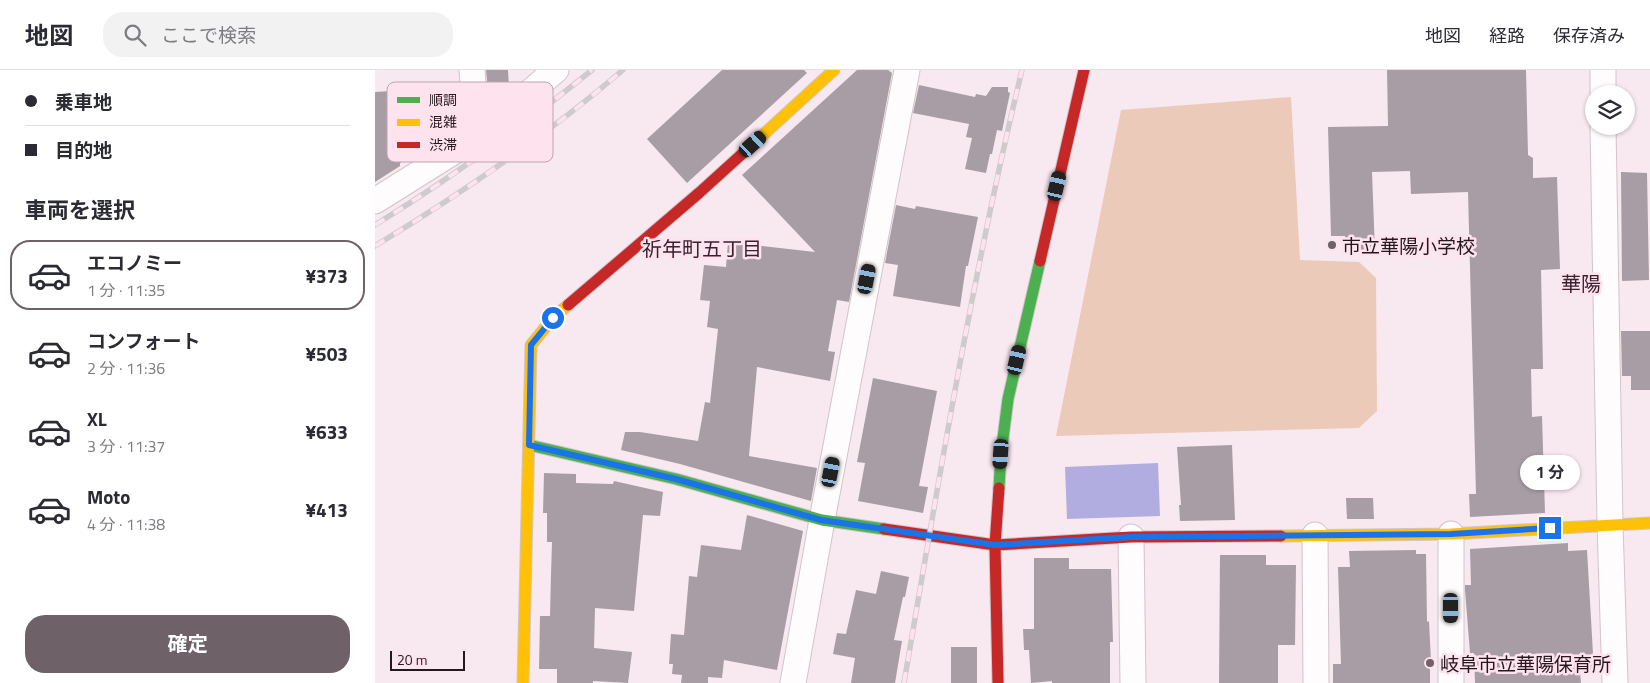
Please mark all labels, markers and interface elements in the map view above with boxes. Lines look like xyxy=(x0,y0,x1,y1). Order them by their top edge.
search box xyxy=(103,12,453,57)
text: 地図 xyxy=(25,17,73,53)
text: ここで検索 xyxy=(161,20,256,49)
icon: search xyxy=(121,21,149,49)
text: 地図 xyxy=(1425,22,1461,49)
text: 経路 xyxy=(1489,22,1525,49)
text: 保存済み xyxy=(1553,22,1625,49)
legend xyxy=(387,82,553,162)
map controls xyxy=(1585,85,1635,135)
button: layers xyxy=(1585,85,1635,135)
text: 乗車地 xyxy=(55,87,112,116)
text: 順調 xyxy=(429,89,457,110)
text: 混雑 xyxy=(429,111,457,132)
car xyxy=(736,128,769,160)
text: 渋滞 xyxy=(429,134,457,155)
text: 目的地 xyxy=(55,135,112,164)
car xyxy=(1046,170,1067,202)
text: 車両を選択 xyxy=(25,193,135,227)
place label: 市立華陽小学校 xyxy=(1342,231,1475,260)
district label: 祈年町五丁目 xyxy=(642,233,762,264)
marker: 市立華陽小学校 xyxy=(1326,239,1338,251)
text: エコノミー xyxy=(87,248,182,277)
icon: car xyxy=(27,253,72,298)
text: ¥373 xyxy=(305,261,348,290)
car xyxy=(856,263,877,295)
district label: 華陽 xyxy=(1561,268,1601,299)
text: 1 分 · 11:35 xyxy=(87,278,165,302)
route start xyxy=(542,307,564,329)
text: コンフォート xyxy=(87,326,200,355)
icon: car xyxy=(27,331,72,376)
text: ¥503 xyxy=(305,339,348,368)
car xyxy=(1006,344,1027,376)
text: 2 分 · 11:36 xyxy=(87,356,165,380)
text: XL xyxy=(87,404,107,433)
icon: car xyxy=(27,409,72,454)
text: ¥633 xyxy=(305,417,348,446)
text: 3 分 · 11:37 xyxy=(87,434,165,458)
car xyxy=(992,439,1009,469)
car xyxy=(820,456,841,488)
callout: 1 分 xyxy=(1520,456,1580,490)
text: 1 分 xyxy=(1536,460,1564,484)
text: Moto xyxy=(87,482,130,511)
icon: car xyxy=(27,487,72,532)
text: ¥413 xyxy=(305,495,348,524)
text: 4 分 · 11:38 xyxy=(87,512,165,536)
route end xyxy=(1539,517,1561,539)
car xyxy=(1443,593,1458,623)
button: 確定 xyxy=(25,615,350,673)
scale bar xyxy=(390,648,465,671)
text: 20 m xyxy=(397,649,427,670)
place label: 岐阜市立華陽保育所 xyxy=(1440,649,1611,678)
marker: 岐阜市立華陽保育所 xyxy=(1424,657,1436,669)

